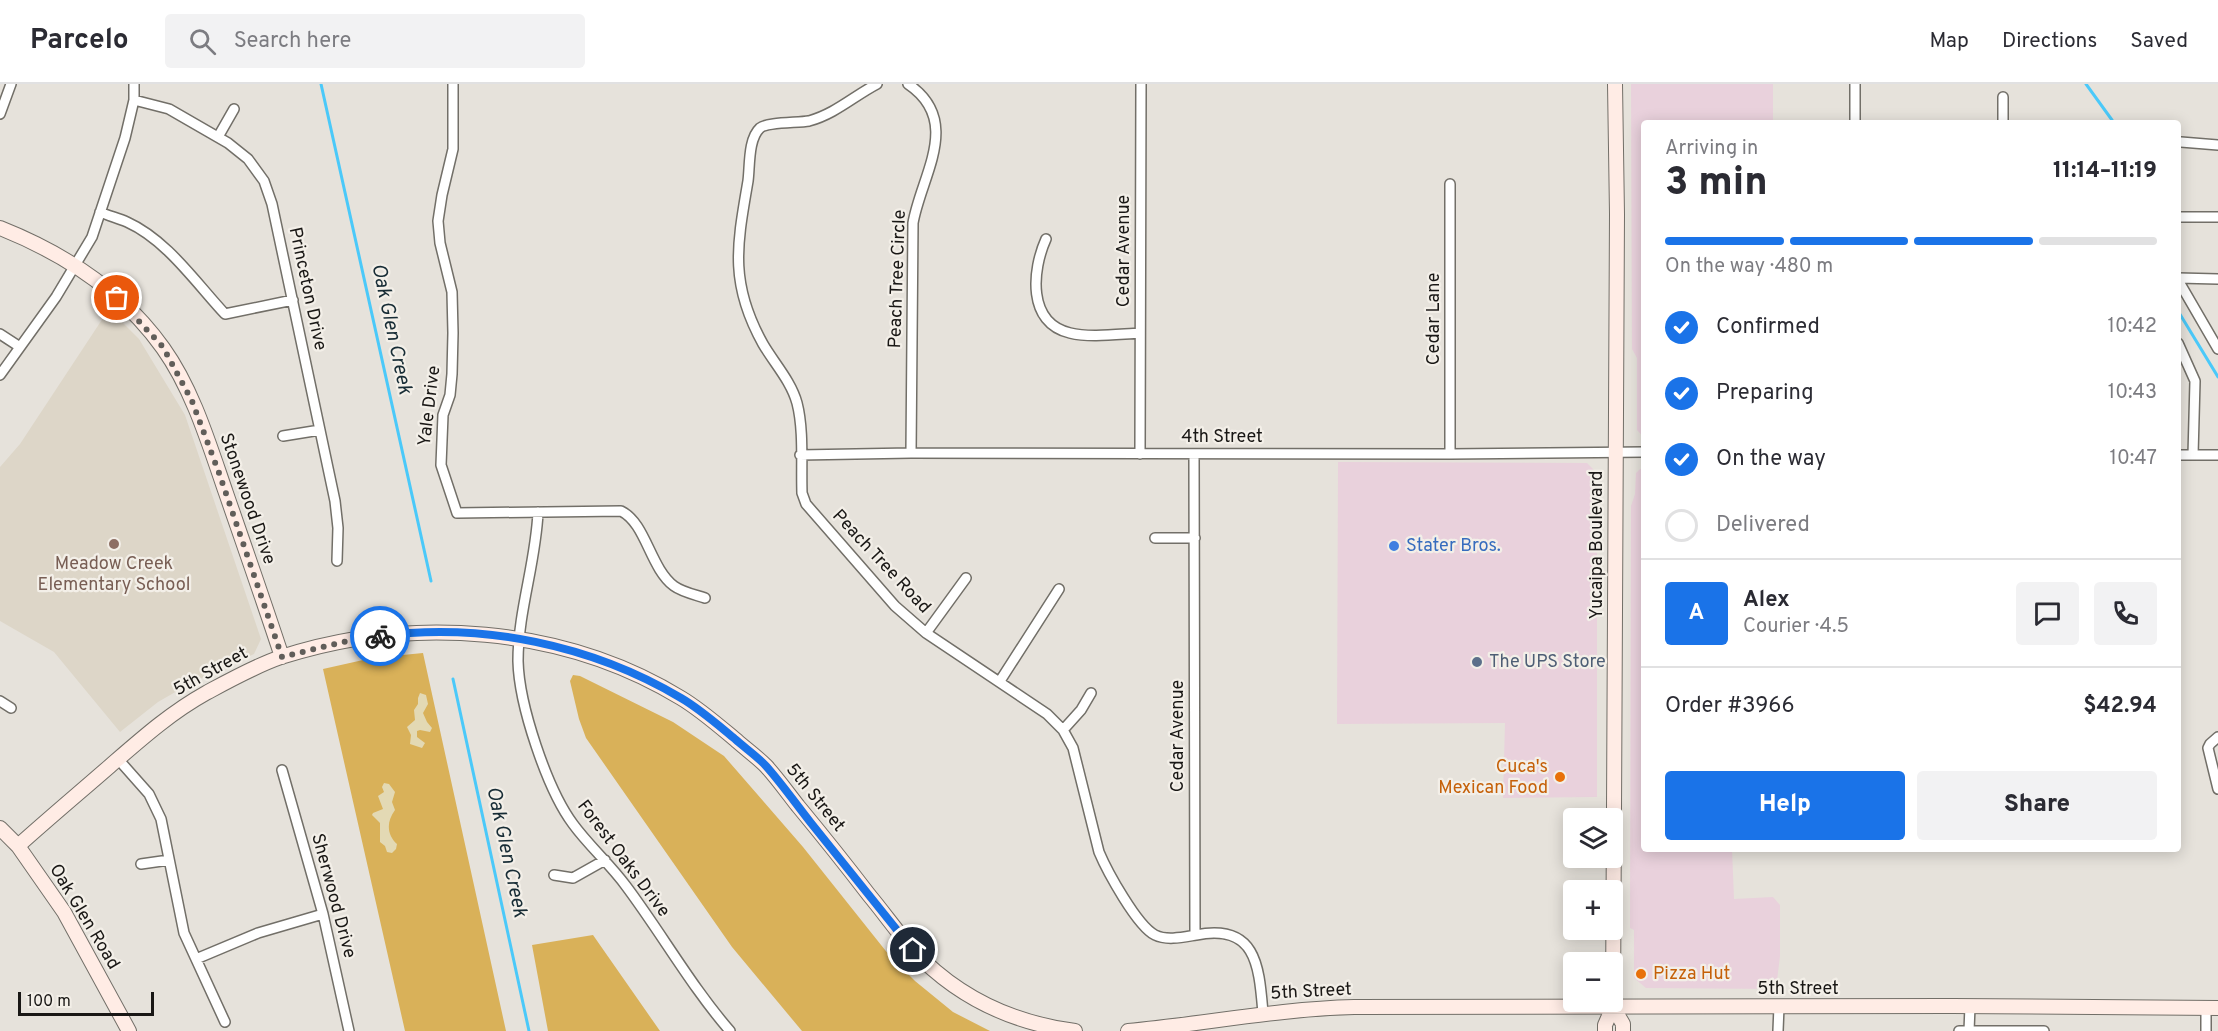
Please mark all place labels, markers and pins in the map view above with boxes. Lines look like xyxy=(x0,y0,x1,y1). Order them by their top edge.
pin xyxy=(91,272,142,323)
place label: Stater Bros. xyxy=(1406,535,1501,558)
marker: Meadow Creek Elementary School xyxy=(107,537,121,551)
marker: Stater Bros. xyxy=(1387,539,1401,553)
place label: Meadow Creek Elementary School xyxy=(38,553,190,597)
place label: The UPS Store xyxy=(1489,651,1606,674)
marker: The UPS Store xyxy=(1470,655,1484,669)
place label: Cuca's Mexican Food xyxy=(1438,756,1548,800)
marker: Cuca's Mexican Food xyxy=(1553,770,1567,784)
pin xyxy=(887,924,938,975)
place label: Pizza Hut xyxy=(1653,963,1730,986)
marker: Pizza Hut xyxy=(1634,967,1648,981)

